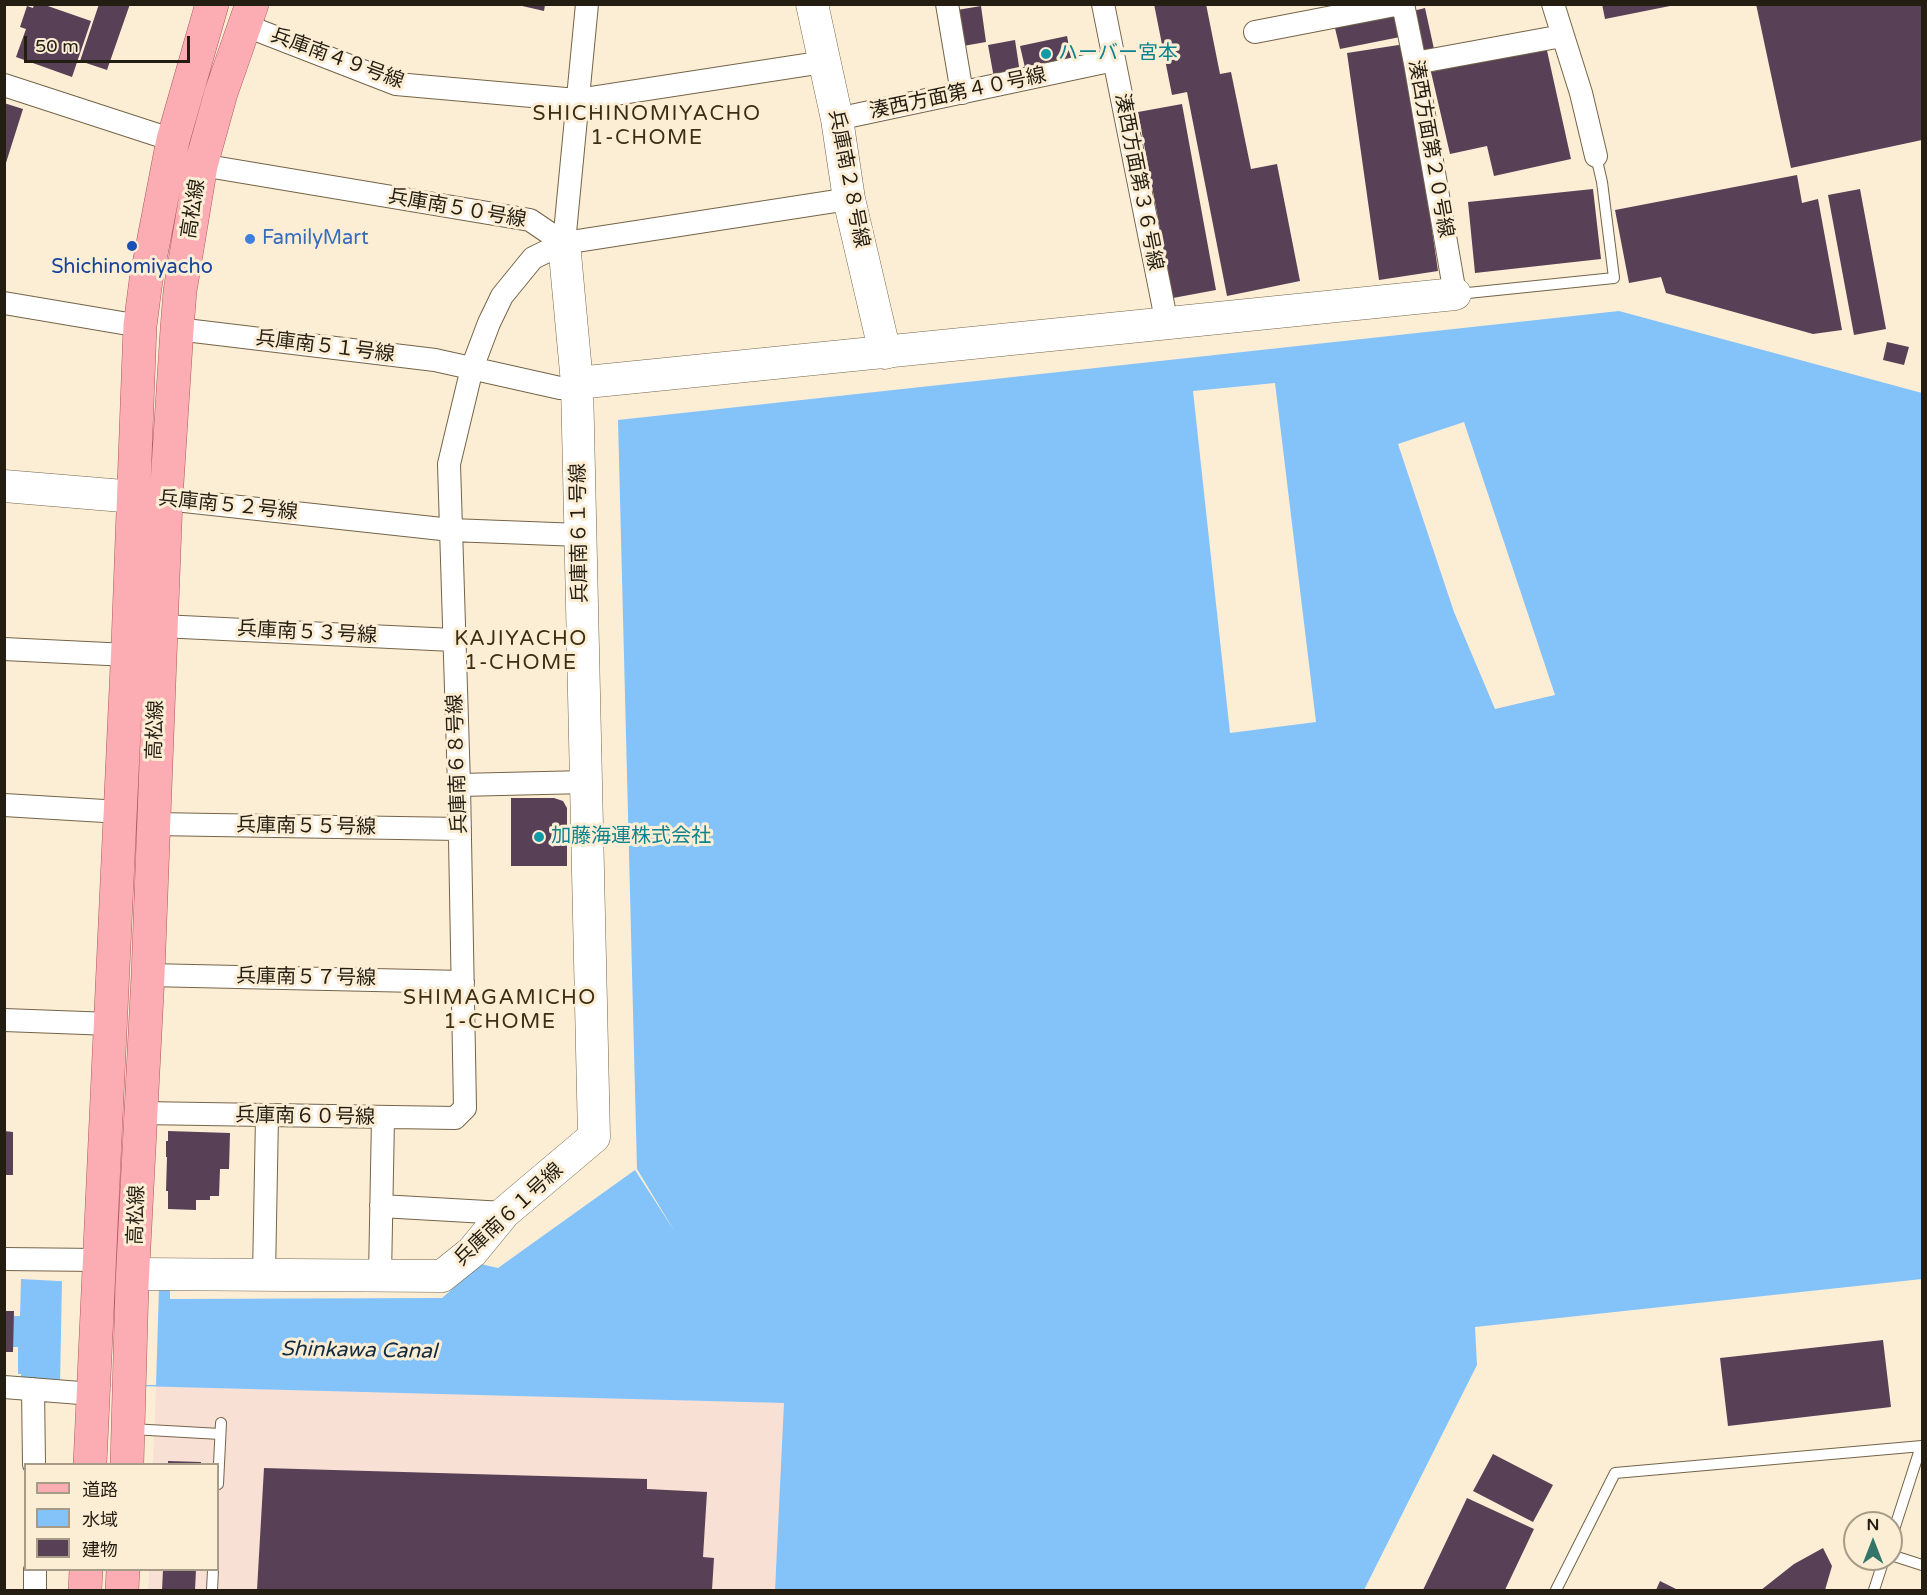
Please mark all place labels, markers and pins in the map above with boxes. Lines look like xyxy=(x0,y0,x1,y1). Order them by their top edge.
place label: ハーバー宮本 xyxy=(1058,42,1178,66)
marker: ハーバー宮本 xyxy=(1039,47,1053,61)
place label: FamilyMart xyxy=(262,227,369,251)
marker: FamilyMart xyxy=(243,232,257,246)
marker: Shichinomiyacho xyxy=(125,239,139,253)
place label: Shichinomiyacho xyxy=(51,256,213,280)
place label: 加藤海運株式会社 xyxy=(551,825,711,849)
marker: 加藤海運株式会社 xyxy=(532,830,546,844)

